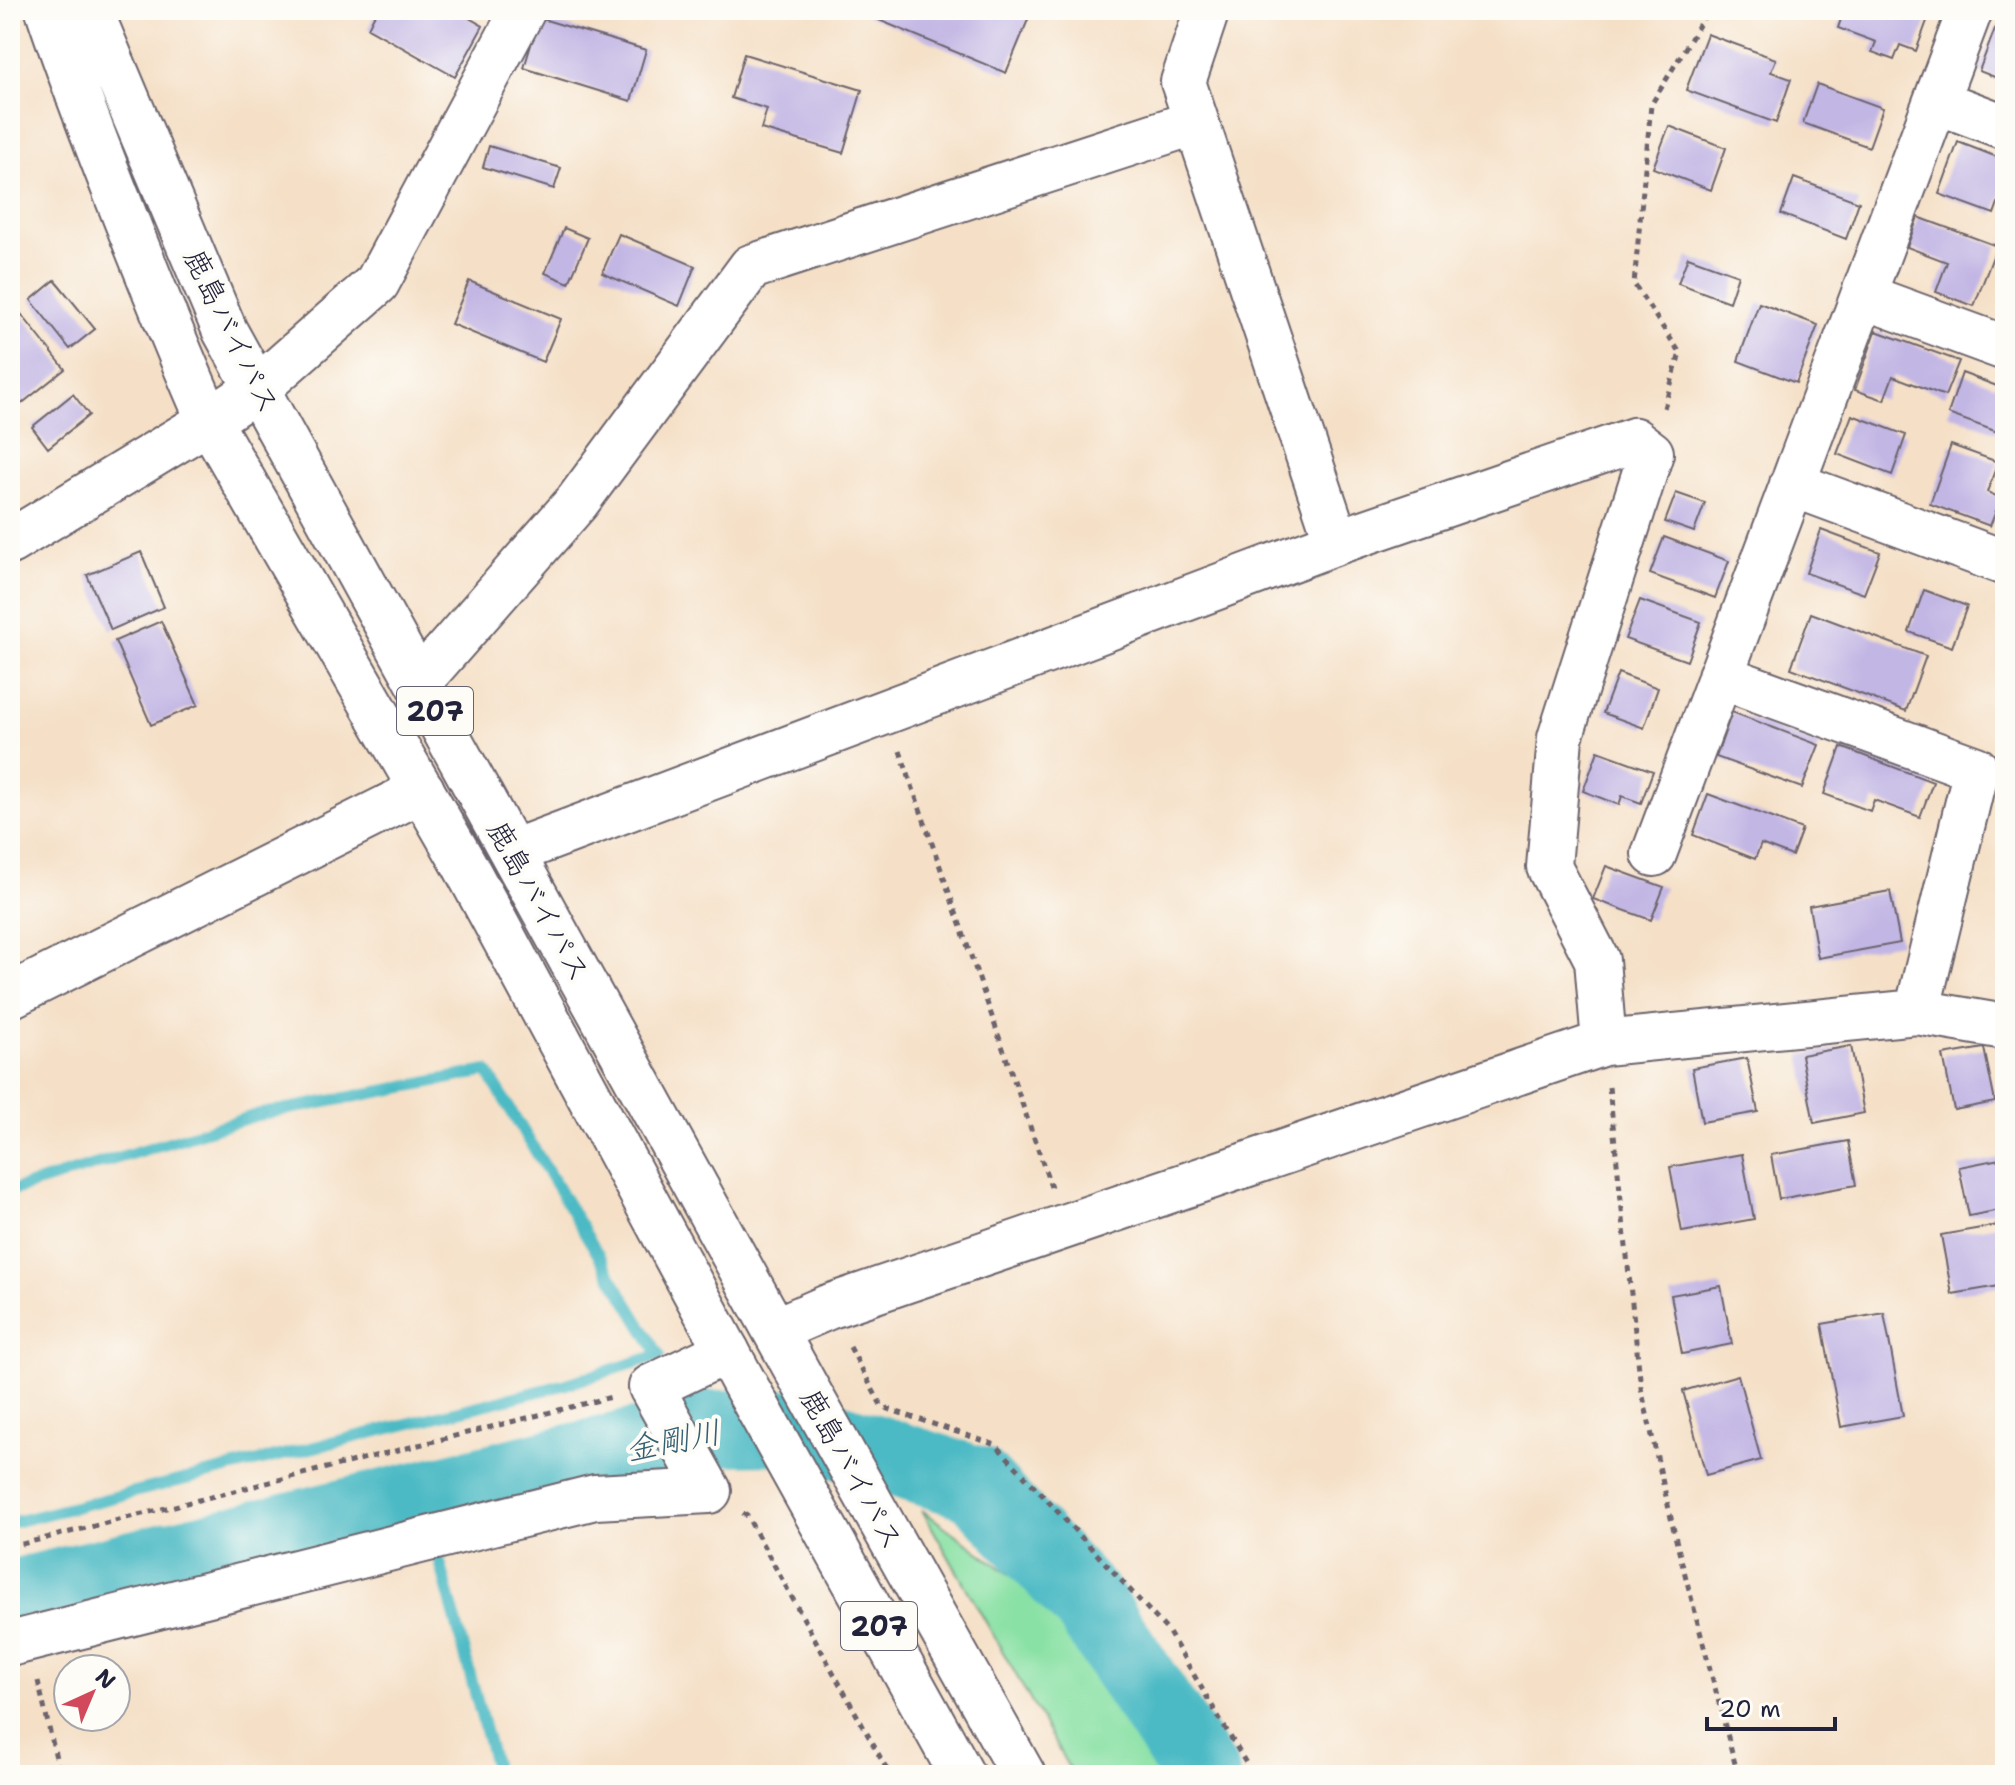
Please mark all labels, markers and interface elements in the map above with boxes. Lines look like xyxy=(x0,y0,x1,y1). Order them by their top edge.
street label: 鹿島バイパス xyxy=(174,241,290,421)
road number: 207 xyxy=(397,687,473,735)
street label: 鹿島バイパス xyxy=(478,813,600,989)
street label: 鹿島バイパス xyxy=(791,1381,913,1557)
water label: 金剛川 xyxy=(622,1410,724,1470)
road number: 207 xyxy=(841,1602,917,1650)
north arrow xyxy=(52,1653,132,1733)
text: N xyxy=(89,1662,122,1695)
scale bar xyxy=(1707,1681,1835,1731)
text: 20 m xyxy=(1719,1693,1781,1725)

